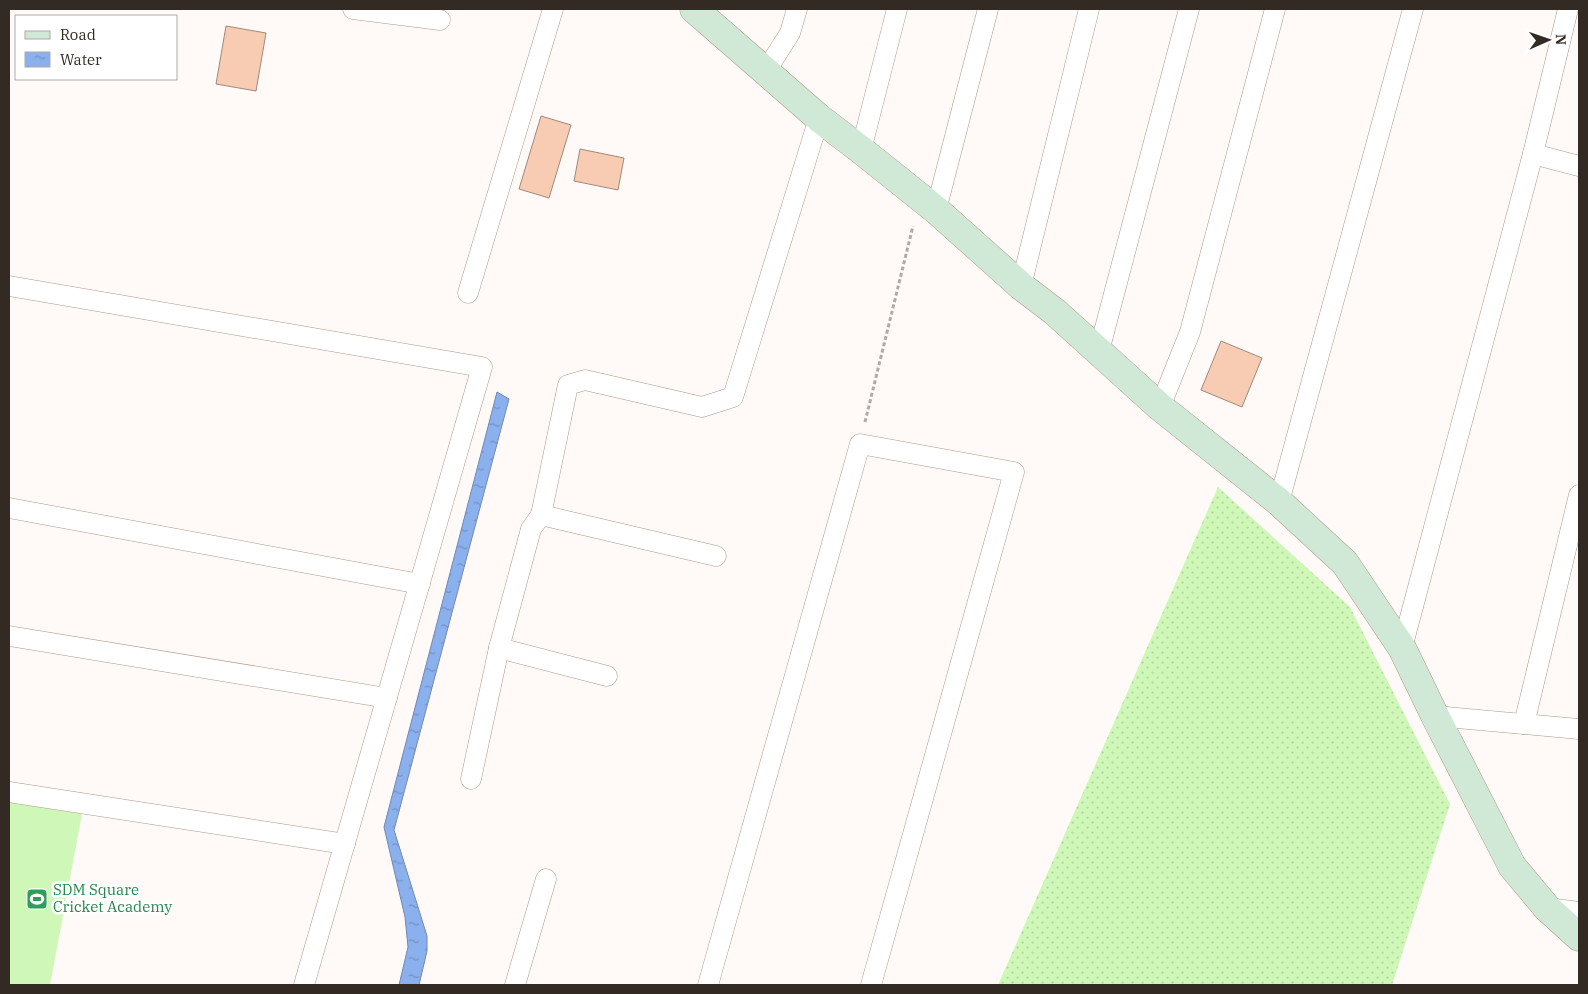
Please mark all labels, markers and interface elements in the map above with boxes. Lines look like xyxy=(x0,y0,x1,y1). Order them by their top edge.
legend xyxy=(15,15,178,80)
north arrow xyxy=(1523,15,1573,65)
text: Road xyxy=(60,25,96,44)
text: N xyxy=(1552,34,1570,45)
text: Water xyxy=(60,50,102,69)
place label: SDM Square Cricket Academy xyxy=(53,880,172,916)
sports icon: SDM Square Cricket Academy xyxy=(25,887,49,911)

